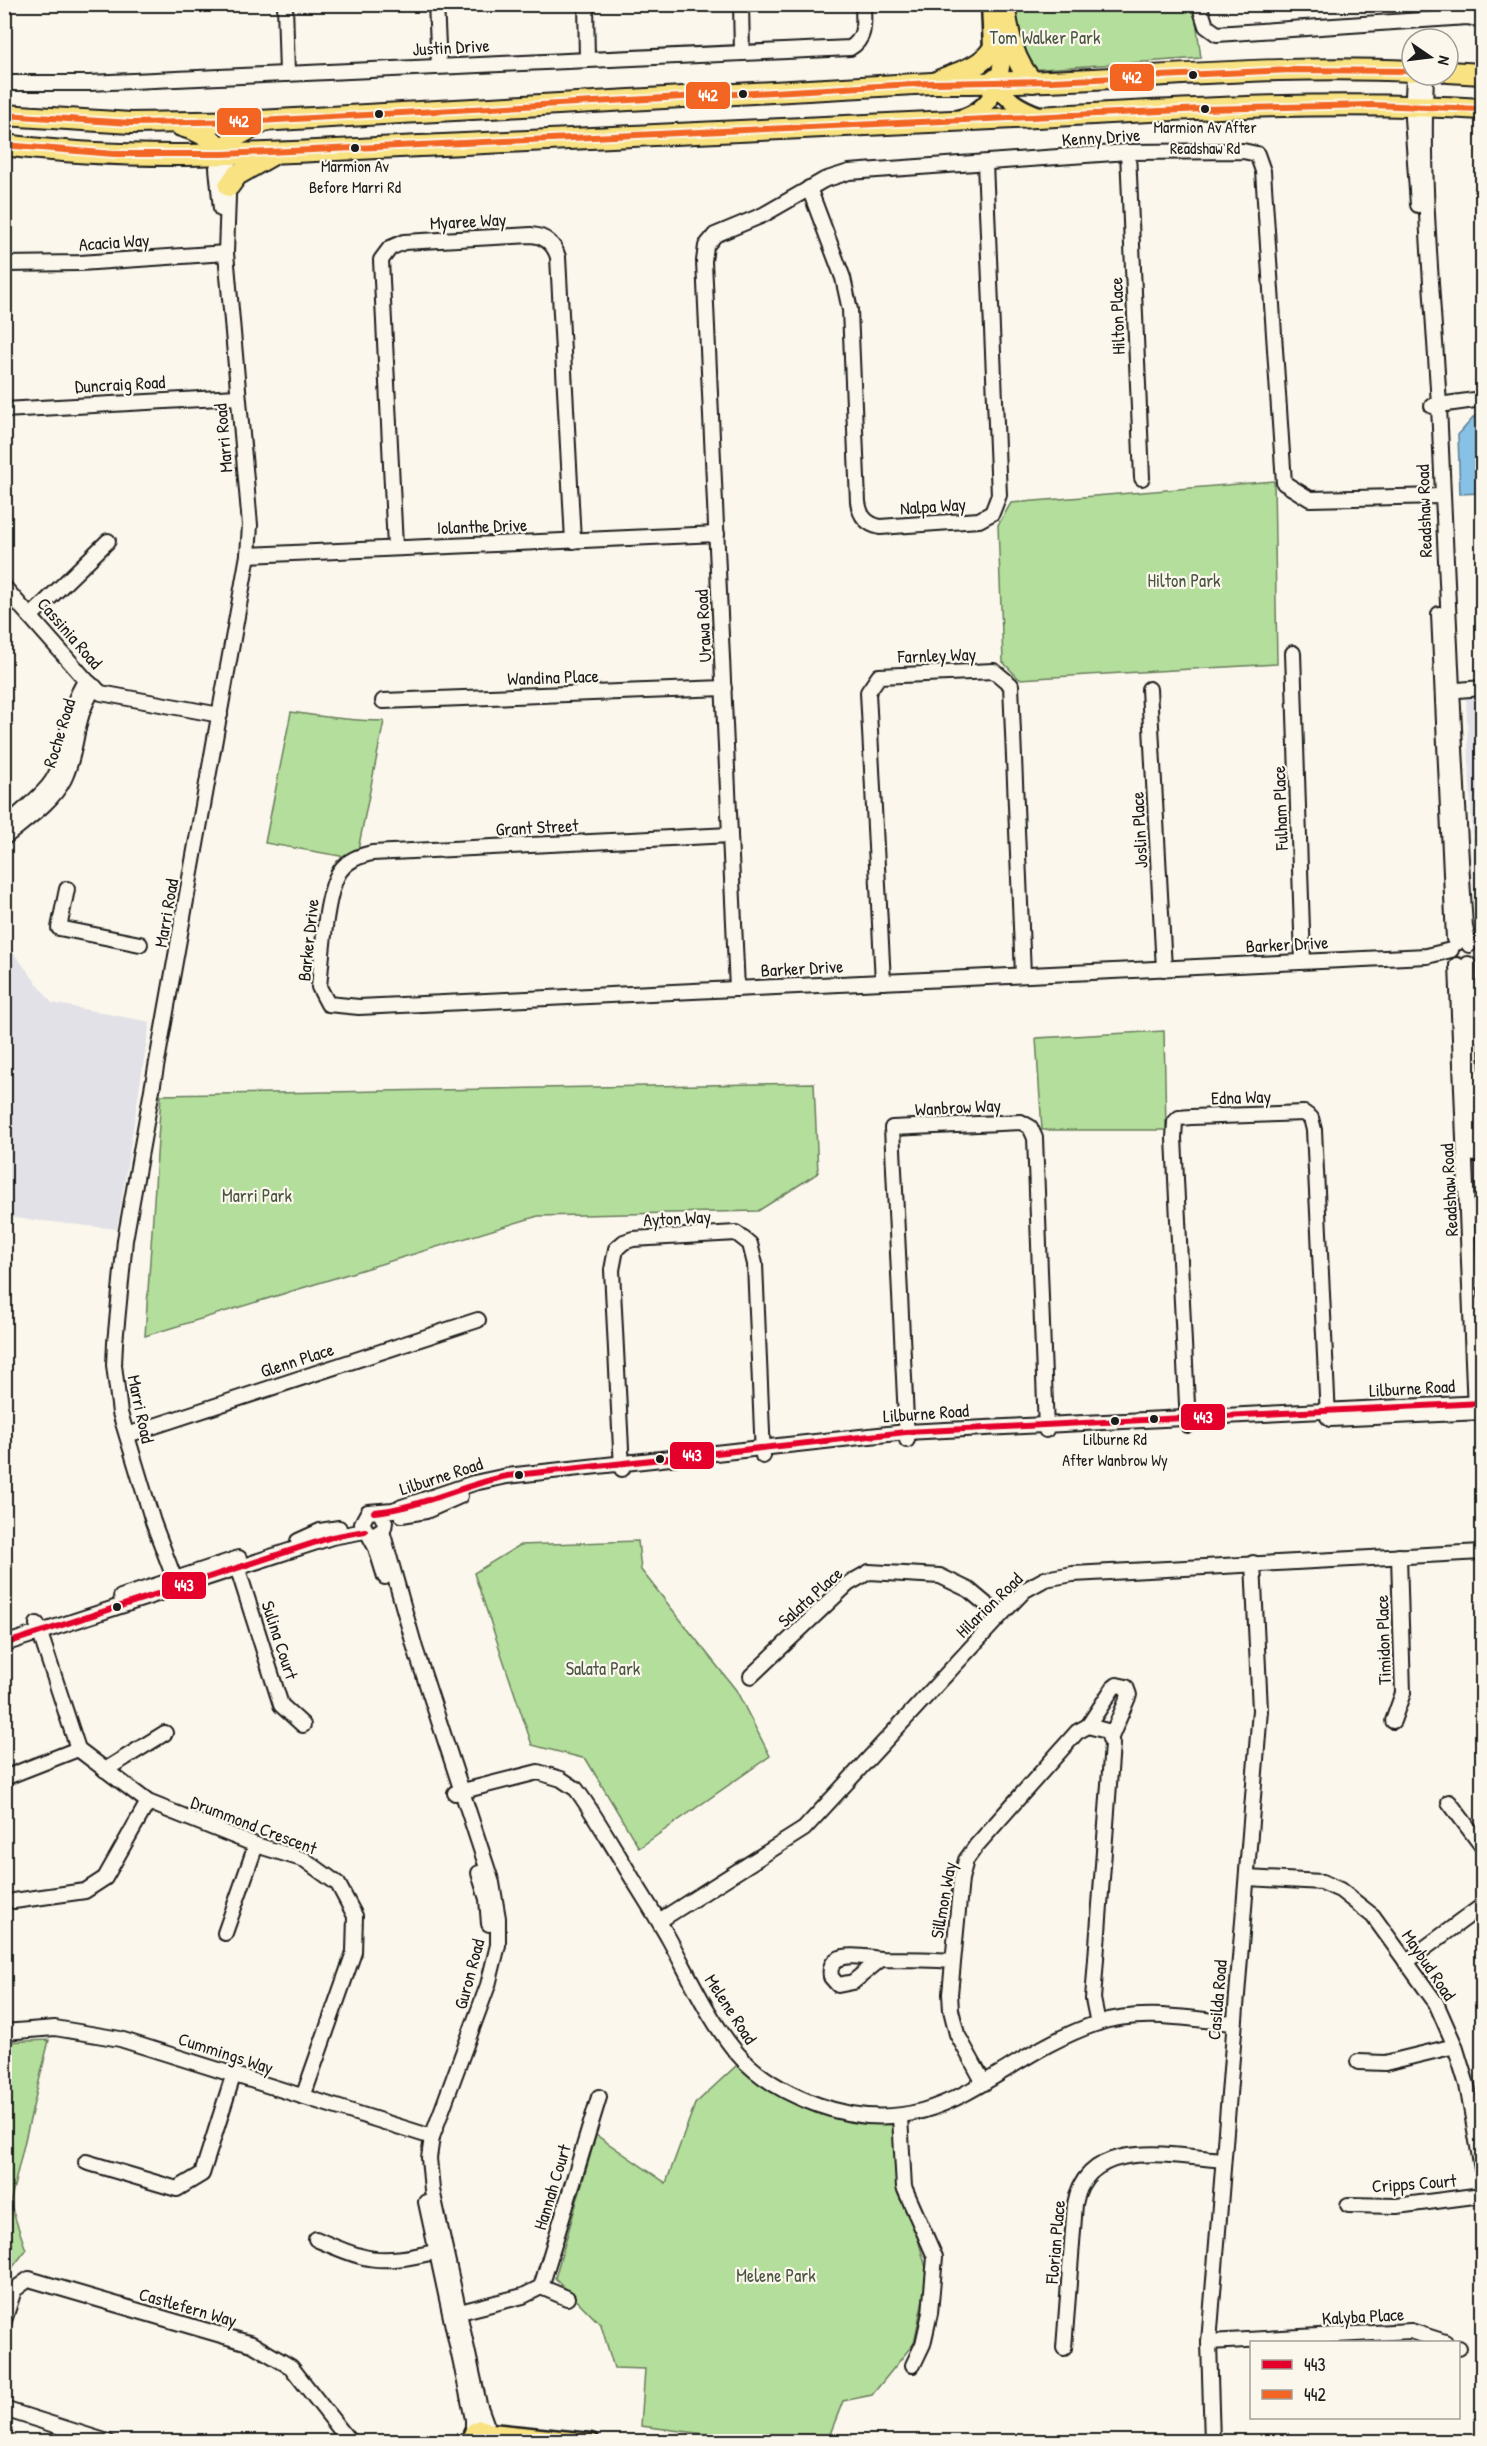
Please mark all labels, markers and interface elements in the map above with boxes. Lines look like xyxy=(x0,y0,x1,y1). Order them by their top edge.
park label: Tom Walker Park xyxy=(990,25,1101,50)
north arrow xyxy=(1400,27,1460,87)
street label: Justin Drive xyxy=(412,32,490,62)
text: N xyxy=(1433,54,1456,68)
line badge: 442 xyxy=(1109,63,1155,92)
text: 442 xyxy=(1122,66,1142,88)
unlabelled marker xyxy=(1187,69,1199,81)
line badge: 442 xyxy=(685,81,731,110)
text: 442 xyxy=(698,84,718,106)
unlabelled marker xyxy=(737,88,749,100)
marker: Marmion Av After Readshaw Rd xyxy=(1199,103,1211,115)
line badge: 442 xyxy=(216,107,262,136)
unlabelled marker xyxy=(373,108,385,120)
text: 442 xyxy=(229,110,249,132)
place label: Marmion Av After Readshaw Rd xyxy=(1153,116,1257,159)
street label: Kenny Drive xyxy=(1061,122,1141,152)
marker: Marmion Av Before Marri Rd xyxy=(349,142,361,154)
place label: Marmion Av Before Marri Rd xyxy=(309,155,401,198)
street label: Myaree Way xyxy=(429,206,507,235)
street label: Acacia Way xyxy=(78,227,151,257)
street label: Hilton Place xyxy=(1103,277,1131,355)
street label: Duncraig Road xyxy=(74,369,166,399)
street label: Marri Road xyxy=(208,402,238,474)
street label: Readshaw Road xyxy=(1410,464,1438,558)
street label: Nalpa Way xyxy=(899,491,967,521)
street label: Iolanthe Drive xyxy=(436,512,528,540)
park label: Hilton Park xyxy=(1147,568,1221,593)
street label: Urawa Road xyxy=(689,589,717,663)
street label: Cassinia Road xyxy=(32,592,108,674)
street label: Farnley Way xyxy=(896,641,977,669)
street label: Wandina Place xyxy=(507,663,599,691)
street label: Roche Road xyxy=(37,696,81,770)
street label: Fulham Place xyxy=(1266,765,1294,852)
street label: Joslin Place xyxy=(1125,791,1153,869)
street label: Grant Street xyxy=(495,812,580,842)
street label: Marri Road xyxy=(148,877,184,949)
street label: Barker Drive xyxy=(291,898,325,982)
street label: Barker Drive xyxy=(1245,929,1329,959)
street label: Barker Drive xyxy=(760,953,844,983)
street label: Edna Way xyxy=(1211,1083,1272,1111)
street label: Wanbrow Way xyxy=(914,1092,1002,1122)
street label: Readshaw Road xyxy=(1434,1143,1464,1237)
park label: Marri Park xyxy=(222,1183,292,1208)
street label: Ayton Way xyxy=(642,1204,712,1232)
street label: Glenn Place xyxy=(257,1336,337,1384)
street label: Marri Road xyxy=(122,1373,160,1445)
street label: Lilburne Road xyxy=(1368,1373,1456,1403)
street label: Lilburne Road xyxy=(882,1398,970,1428)
line badge: 443 xyxy=(1180,1403,1226,1431)
text: 443 xyxy=(1193,1406,1213,1428)
unlabelled marker xyxy=(1148,1413,1160,1425)
marker: Lilburne Rd After Wanbrow Wy xyxy=(1109,1415,1121,1427)
place label: Lilburne Rd After Wanbrow Wy xyxy=(1062,1428,1168,1471)
line badge: 443 xyxy=(669,1441,715,1470)
text: 443 xyxy=(682,1444,702,1466)
street label: Lilburne Road xyxy=(396,1451,486,1501)
unlabelled marker xyxy=(654,1453,666,1465)
unlabelled marker xyxy=(513,1469,525,1481)
street label: Salata Place xyxy=(772,1561,848,1633)
street label: Hilarion Road xyxy=(950,1567,1028,1643)
line badge: 443 xyxy=(161,1571,207,1600)
text: 443 xyxy=(174,1574,194,1596)
street label: Timidon Place xyxy=(1369,1595,1397,1685)
street label: Sulina Court xyxy=(256,1598,305,1683)
unlabelled marker xyxy=(111,1601,123,1613)
park label: Salata Park xyxy=(566,1656,641,1681)
street label: Drummond Crescent xyxy=(187,1789,321,1861)
street label: Sillmon Way xyxy=(924,1859,962,1940)
street label: Maybud Road xyxy=(1396,1925,1462,2005)
street label: Guron Road xyxy=(448,1936,490,2012)
street label: Casilda Road xyxy=(1201,1959,1233,2041)
street label: Melene Road xyxy=(699,1969,763,2049)
street label: Cummings Way xyxy=(175,2026,277,2080)
street label: Hannah Court xyxy=(527,2141,577,2233)
street label: Cripps Court xyxy=(1371,2168,1458,2198)
street label: Florian Place xyxy=(1039,2199,1071,2286)
park label: Melene Park xyxy=(736,2263,816,2288)
street label: Castlefern Way xyxy=(136,2281,240,2333)
street label: Kalyba Place xyxy=(1321,2301,1405,2331)
legend xyxy=(1250,2341,1460,2419)
text: 443 xyxy=(1304,2352,1326,2377)
text: 442 xyxy=(1304,2382,1326,2407)

